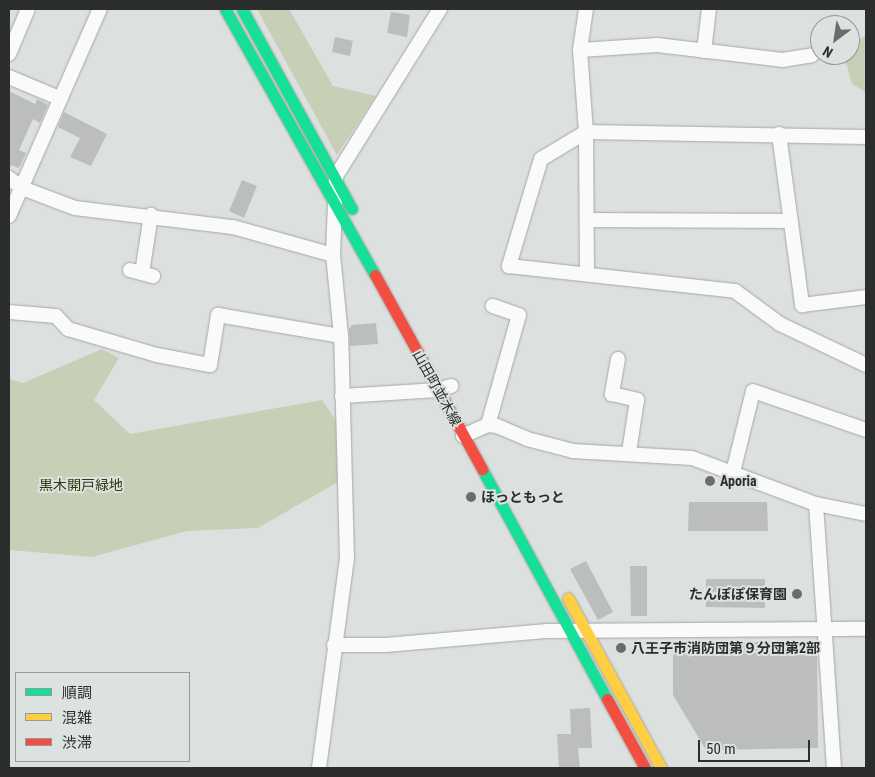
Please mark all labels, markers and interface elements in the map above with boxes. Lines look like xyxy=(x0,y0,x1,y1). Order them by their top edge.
north arrow xyxy=(810,15,860,65)
text: N xyxy=(820,43,836,61)
street label: 山田町並木線 xyxy=(409,347,465,429)
place label: Aporia xyxy=(720,473,757,489)
marker: Aporia xyxy=(704,475,716,487)
park label: 黒木開戸緑地 xyxy=(39,477,123,493)
place label: ほっともっと xyxy=(481,489,565,505)
marker: ほっともっと xyxy=(465,491,477,503)
place label: たんぽぽ保育園 xyxy=(689,586,787,602)
marker: たんぽぽ保育園 xyxy=(791,588,803,600)
place label: 八王子市消防団第９分団第2部 xyxy=(631,640,820,656)
marker: 八王子市消防団第９分団第2部 xyxy=(615,642,627,654)
legend xyxy=(15,672,190,762)
text: 順調 xyxy=(62,684,92,702)
text: 混雑 xyxy=(62,709,92,727)
scale bar xyxy=(700,730,812,762)
text: 渋滞 xyxy=(62,734,92,752)
text: 50 m xyxy=(706,740,736,758)

